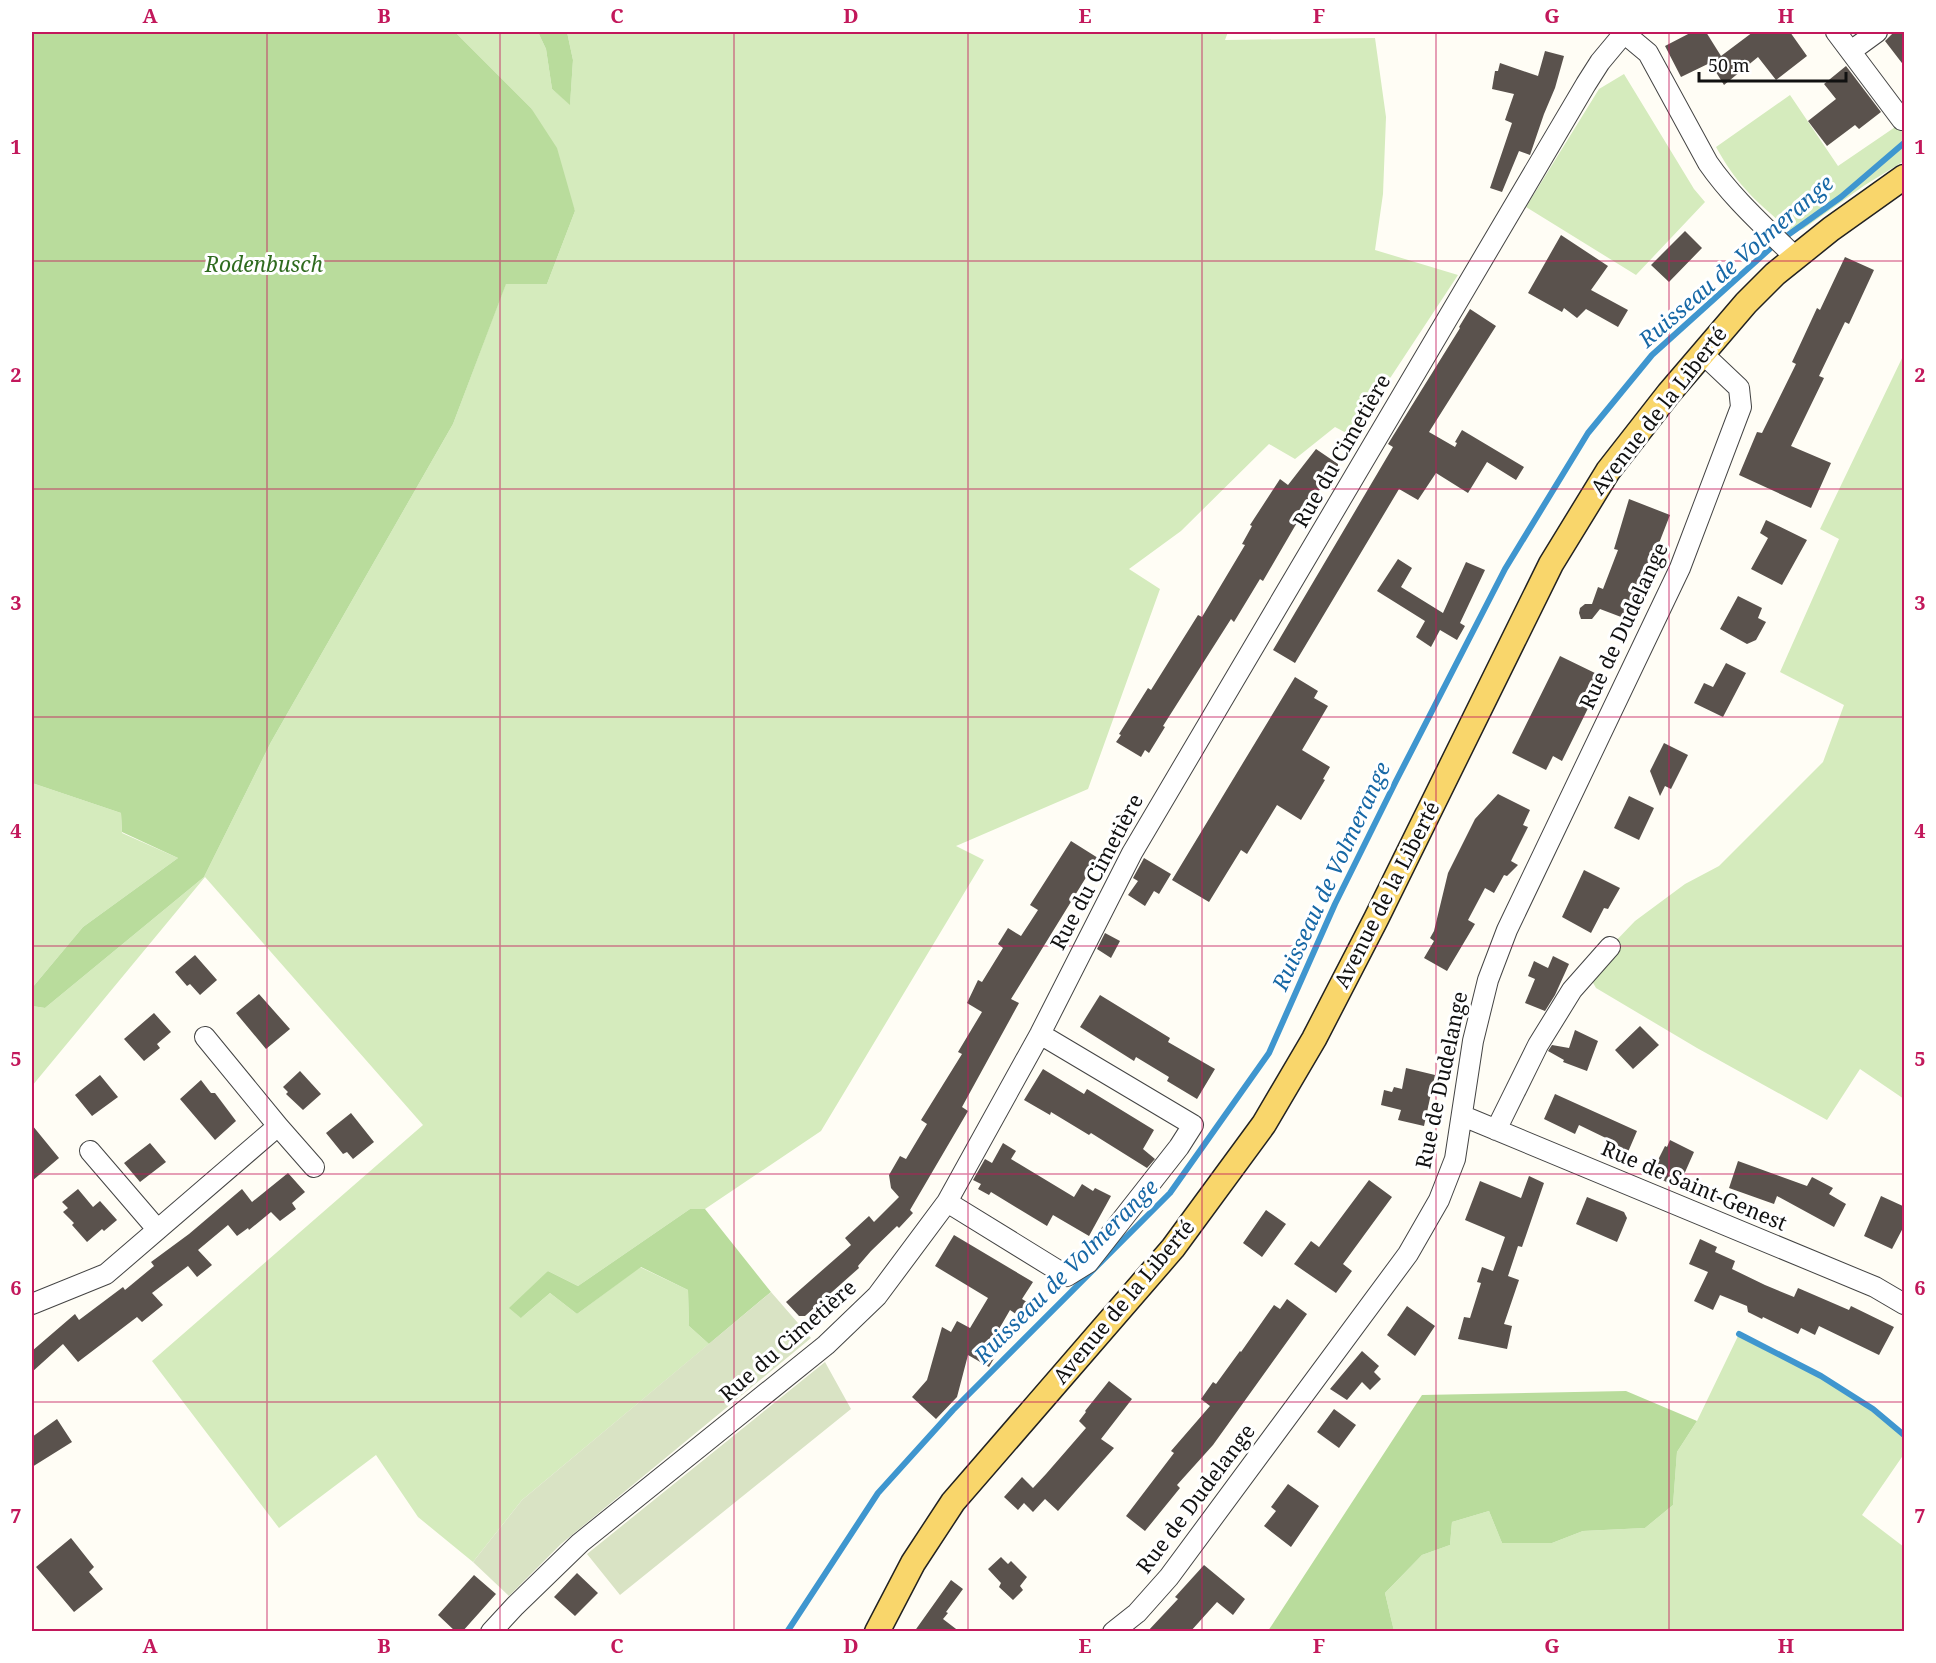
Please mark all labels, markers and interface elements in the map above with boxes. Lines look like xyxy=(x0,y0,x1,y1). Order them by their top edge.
text: A xyxy=(142,2,158,29)
text: B xyxy=(377,2,391,29)
text: C xyxy=(610,2,624,29)
text: D xyxy=(843,2,859,29)
text: E xyxy=(1078,2,1092,29)
text: F xyxy=(1313,2,1325,29)
text: G xyxy=(1544,2,1560,29)
text: H xyxy=(1778,2,1794,29)
scale bar xyxy=(1699,45,1846,83)
text: 50 m xyxy=(1708,53,1750,77)
text: 1 xyxy=(10,133,22,160)
text: 1 xyxy=(1914,133,1926,160)
water label: Ruisseau de Volmerange xyxy=(1631,167,1839,354)
park label: Rodenbusch xyxy=(204,250,323,278)
street label: Avenue de la Liberté xyxy=(1584,320,1733,500)
text: 2 xyxy=(10,361,22,388)
text: 2 xyxy=(1914,361,1926,388)
street label: Rue du Cimetière xyxy=(1286,369,1396,532)
street label: Rue de Dudelange xyxy=(1572,538,1674,713)
text: 3 xyxy=(10,589,22,616)
text: 3 xyxy=(1914,589,1926,616)
water label: Ruisseau de Volmerange xyxy=(1263,756,1396,996)
street label: Rue du Cimetière xyxy=(1043,789,1149,954)
street label: Avenue de la Liberté xyxy=(1327,796,1445,993)
text: 4 xyxy=(10,817,22,844)
text: 4 xyxy=(1914,817,1926,844)
street label: Rue de Dudelange xyxy=(1409,989,1473,1171)
text: 5 xyxy=(10,1045,22,1072)
text: 5 xyxy=(1914,1045,1926,1072)
street label: Rue de Saint-Genest xyxy=(1597,1133,1791,1237)
water label: Ruisseau de Volmerange xyxy=(966,1172,1164,1370)
street label: Avenue de la Liberté xyxy=(1046,1213,1200,1389)
street label: Rue du Cimetière xyxy=(713,1273,862,1407)
text: 6 xyxy=(10,1274,22,1301)
text: 6 xyxy=(1914,1274,1926,1301)
street label: Rue de Dudelange xyxy=(1130,1418,1261,1579)
text: 7 xyxy=(10,1502,22,1529)
text: 7 xyxy=(1914,1502,1926,1529)
text: A xyxy=(142,1632,158,1659)
text: B xyxy=(377,1632,391,1659)
text: C xyxy=(610,1632,624,1659)
text: D xyxy=(843,1632,859,1659)
text: E xyxy=(1078,1632,1092,1659)
text: F xyxy=(1313,1632,1325,1659)
text: G xyxy=(1544,1632,1560,1659)
text: H xyxy=(1778,1632,1794,1659)

